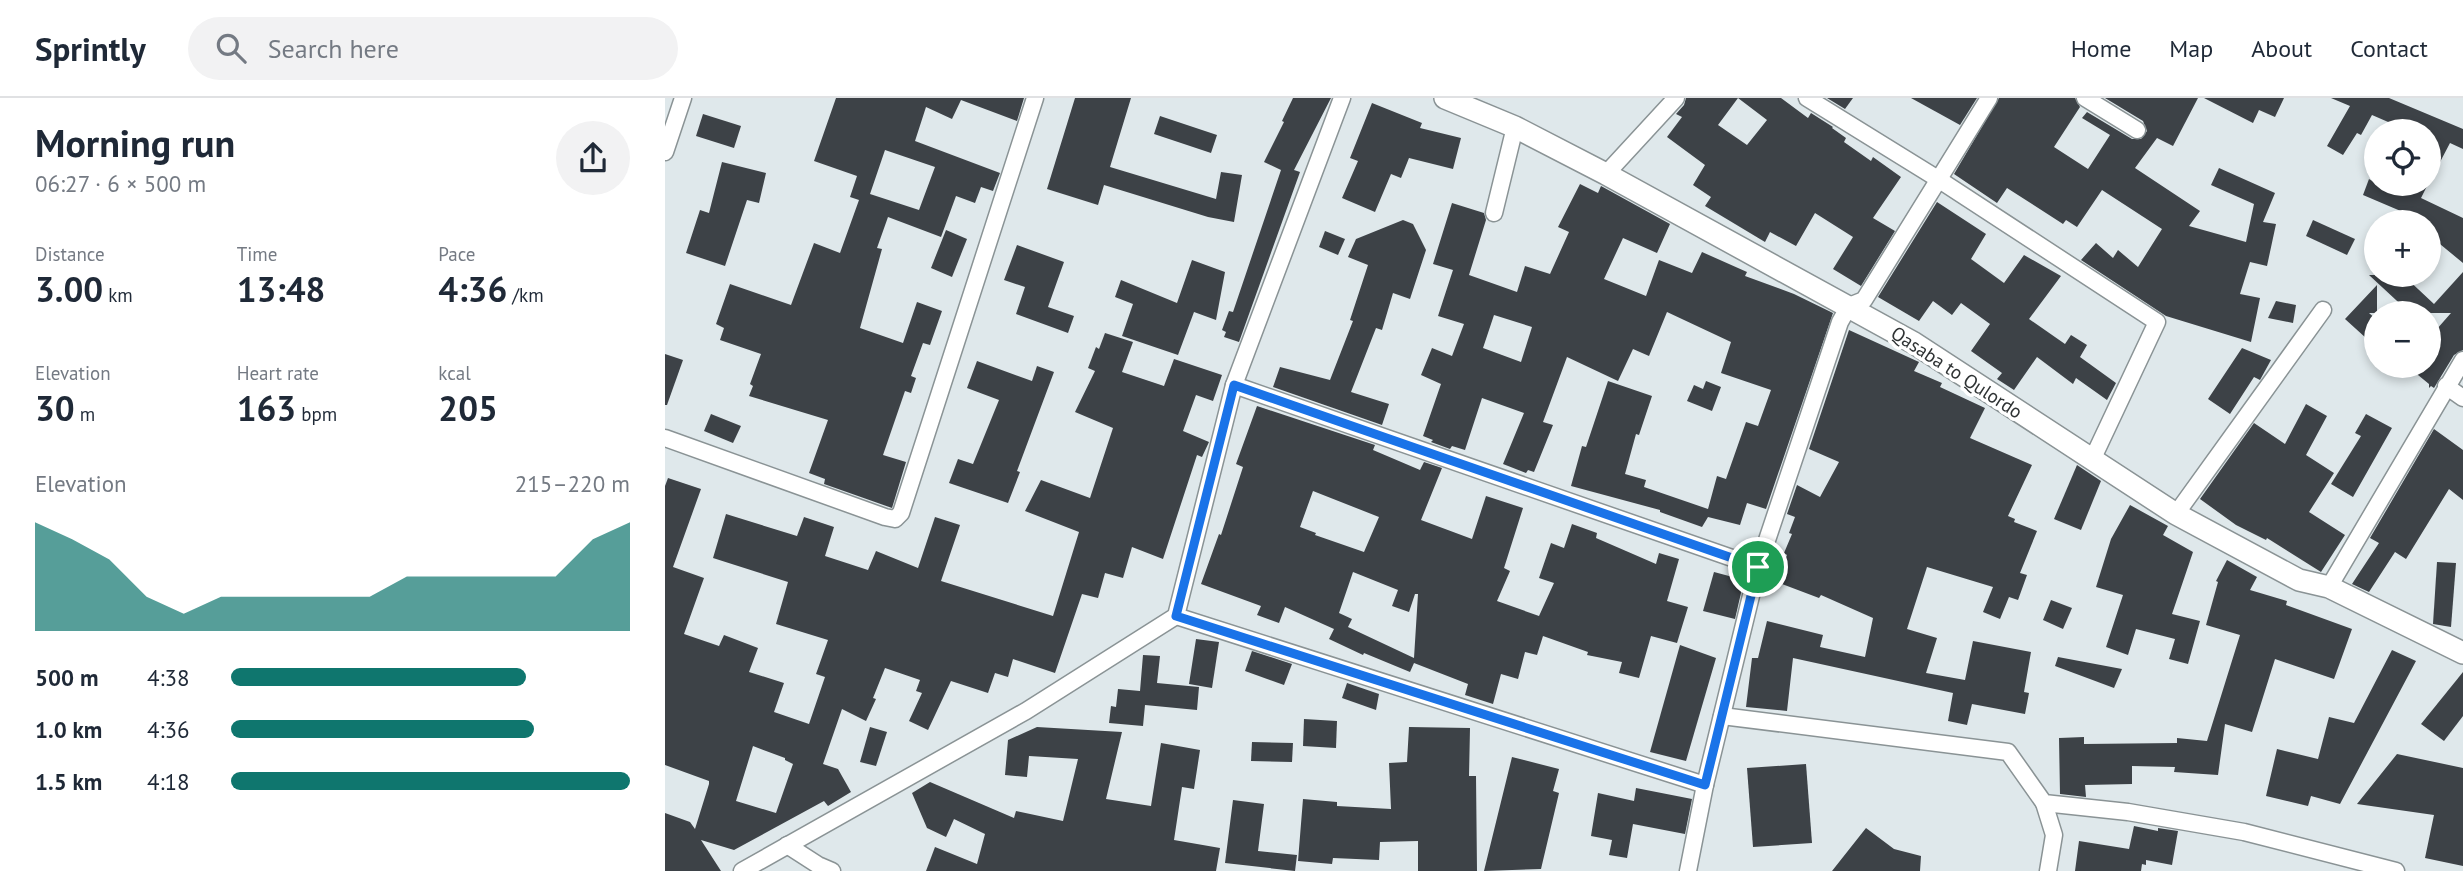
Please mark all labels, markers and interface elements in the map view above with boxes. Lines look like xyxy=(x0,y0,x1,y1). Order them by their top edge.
search box xyxy=(188,17,678,80)
text: Sprintly xyxy=(35,27,146,70)
icon: search xyxy=(212,29,250,67)
text: Search here xyxy=(268,32,399,65)
text: Home xyxy=(2071,33,2131,64)
text: Map xyxy=(2169,33,2213,64)
text: About xyxy=(2251,33,2312,64)
text: Contact xyxy=(2350,33,2428,64)
text: Morning run xyxy=(35,118,235,167)
map controls xyxy=(2364,119,2441,378)
button: locate xyxy=(2364,119,2441,196)
button: share xyxy=(556,121,630,195)
text: 06:27 · 6 × 500 m xyxy=(35,169,206,198)
button: + xyxy=(2364,210,2441,287)
text: Distance xyxy=(35,242,105,266)
text: Time xyxy=(237,242,277,266)
text: Pace xyxy=(438,242,476,266)
text: 3.00 xyxy=(35,266,103,312)
text: 13:48 xyxy=(237,266,325,312)
text: 4:36 xyxy=(438,266,507,312)
text: km xyxy=(103,283,133,307)
text: /km xyxy=(507,283,544,307)
button: − xyxy=(2364,301,2441,378)
street label: Qasaba to Qulordo xyxy=(1887,321,2027,423)
text: Elevation xyxy=(35,361,111,385)
text: Heart rate xyxy=(237,361,319,385)
text: kcal xyxy=(438,361,471,385)
text: 30 xyxy=(35,385,75,431)
text: 163 xyxy=(237,385,296,431)
text: 205 xyxy=(438,385,498,431)
text: m xyxy=(75,402,95,426)
text: bpm xyxy=(296,402,337,426)
text: Elevation xyxy=(35,469,127,498)
text: 215–220 m xyxy=(515,469,630,498)
pin xyxy=(1728,537,1788,597)
icon: arrive xyxy=(1739,548,1777,586)
text: 500 m xyxy=(35,663,98,692)
text: 4:38 xyxy=(147,663,190,692)
text: 1.0 km xyxy=(35,715,102,744)
text: 4:36 xyxy=(147,715,190,744)
text: 1.5 km xyxy=(35,767,102,796)
text: 4:18 xyxy=(147,767,190,796)

